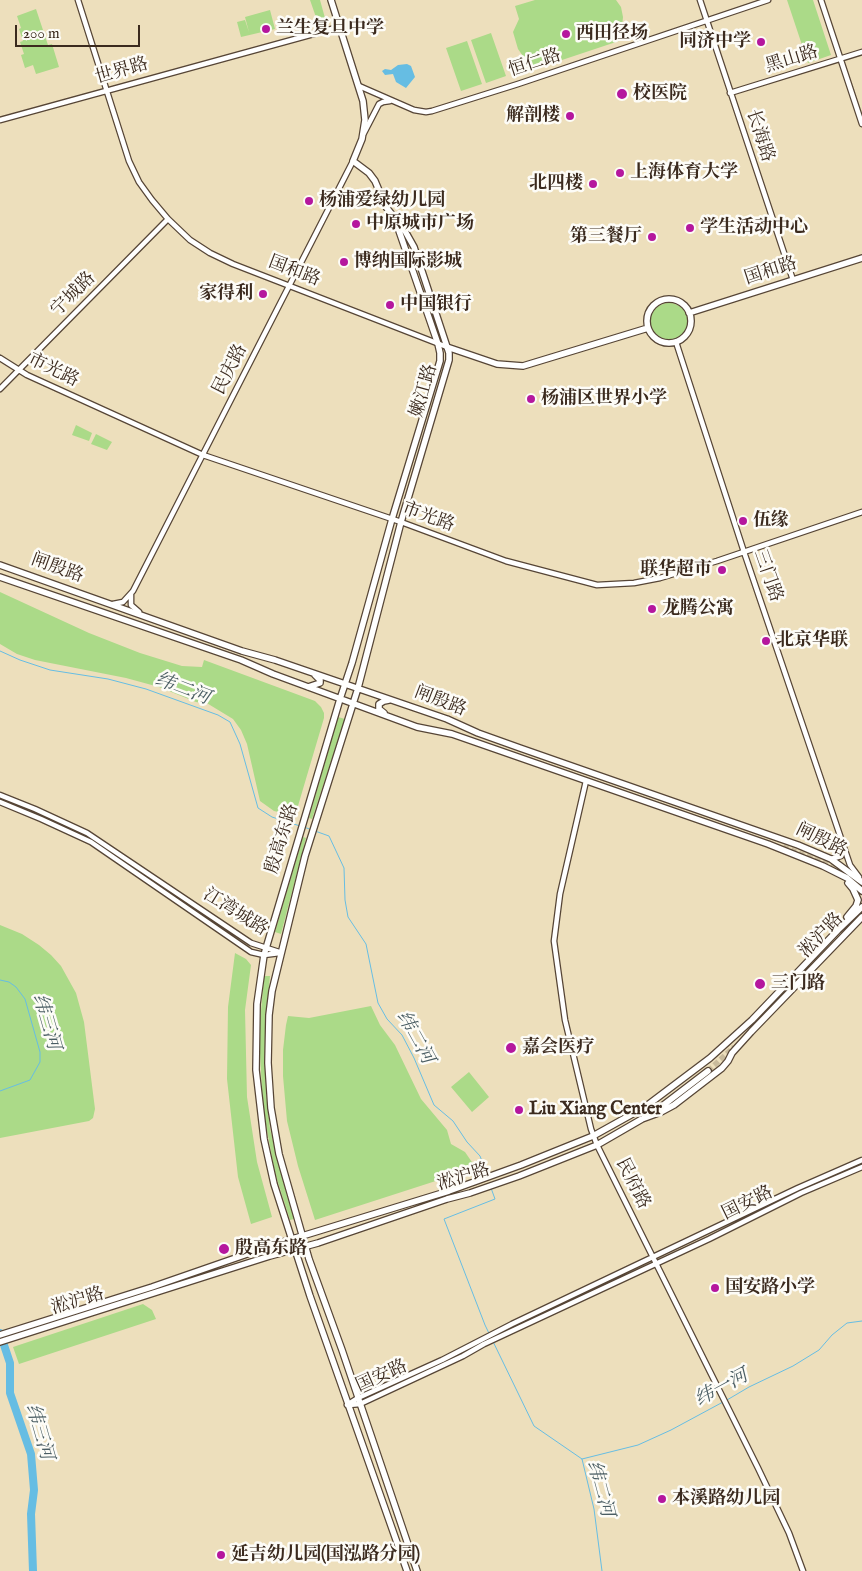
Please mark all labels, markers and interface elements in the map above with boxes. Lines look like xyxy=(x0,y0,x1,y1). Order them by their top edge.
scale bar xyxy=(18,15,142,47)
place label: 兰生复旦中学 xyxy=(276,18,384,40)
marker: 兰生复旦中学 xyxy=(260,23,272,35)
place label: 西田径场 xyxy=(576,23,648,45)
text: 200 m xyxy=(23,24,60,43)
marker: 西田径场 xyxy=(560,28,572,40)
place label: 同济中学 xyxy=(679,31,751,53)
marker: 同济中学 xyxy=(755,36,767,48)
street label: 黑山路 xyxy=(763,42,821,78)
street label: 恒仁路 xyxy=(506,45,564,83)
street label: 世界路 xyxy=(93,54,151,90)
place label: 校医院 xyxy=(633,83,687,105)
marker: 校医院 xyxy=(615,87,629,101)
place label: 解剖楼 xyxy=(506,105,560,127)
street label: 长海路 xyxy=(740,107,778,165)
marker: 解剖楼 xyxy=(564,110,576,122)
place label: 上海体育大学 xyxy=(630,162,738,184)
marker: 上海体育大学 xyxy=(614,167,626,179)
place label: 北四楼 xyxy=(529,173,583,195)
marker: 北四楼 xyxy=(587,178,599,190)
place label: 杨浦爱绿幼儿园 xyxy=(319,190,445,212)
marker: 杨浦爱绿幼儿园 xyxy=(303,195,315,207)
place label: 中原城市广场 xyxy=(366,213,474,235)
place label: 学生活动中心 xyxy=(700,217,808,239)
marker: 中原城市广场 xyxy=(350,218,362,230)
marker: 学生活动中心 xyxy=(684,222,696,234)
place label: 第三餐厅 xyxy=(570,226,642,248)
marker: 第三餐厅 xyxy=(646,231,658,243)
place label: 博纳国际影城 xyxy=(354,251,462,273)
street label: 国和路 xyxy=(265,252,323,292)
street label: 国和路 xyxy=(742,253,800,291)
marker: 博纳国际影城 xyxy=(338,256,350,268)
street label: 宁城路 xyxy=(47,268,101,322)
place label: 家得利 xyxy=(199,283,253,305)
marker: 家得利 xyxy=(257,288,269,300)
place label: 中国银行 xyxy=(400,294,472,316)
marker: 中国银行 xyxy=(384,299,396,311)
street label: 民庆路 xyxy=(209,341,253,399)
street label: 市光路 xyxy=(24,349,82,393)
street label: 嫩江路 xyxy=(407,362,443,420)
place label: 杨浦区世界小学 xyxy=(541,388,667,410)
marker: 杨浦区世界小学 xyxy=(525,393,537,405)
street label: 市光路 xyxy=(399,499,457,537)
place label: 伍缘 xyxy=(753,510,789,532)
marker: 伍缘 xyxy=(737,515,749,527)
street label: 三门路 xyxy=(748,547,786,605)
street label: 闸殷路 xyxy=(28,550,86,588)
place label: 联华超市 xyxy=(640,559,712,581)
marker: 联华超市 xyxy=(716,564,728,576)
place label: 龙腾公寓 xyxy=(662,598,734,620)
marker: 龙腾公寓 xyxy=(646,603,658,615)
place label: 北京华联 xyxy=(776,630,848,652)
marker: 北京华联 xyxy=(760,635,772,647)
water label: 纬二河 xyxy=(151,669,213,711)
street label: 闸殷路 xyxy=(411,682,469,722)
street label: 殷高东路 xyxy=(262,801,304,877)
street label: 闸殷路 xyxy=(792,819,850,863)
street label: 江湾城路 xyxy=(199,885,271,941)
street label: 淞沪路 xyxy=(795,909,849,963)
place label: 三门路 xyxy=(771,973,825,995)
marker: 三门路 xyxy=(753,977,767,991)
water label: 纬三河 xyxy=(26,991,64,1053)
water label: 纬二河 xyxy=(390,1008,438,1068)
place label: 嘉会医疗 xyxy=(522,1037,594,1059)
marker: 嘉会医疗 xyxy=(504,1041,518,1055)
place label: Liu Xiang Center xyxy=(529,1099,662,1121)
marker: Liu Xiang Center xyxy=(513,1104,525,1116)
street label: 民府路 xyxy=(610,1155,654,1213)
street label: 淞沪路 xyxy=(435,1160,493,1196)
street label: 国安路 xyxy=(719,1182,777,1226)
place label: 殷高东路 xyxy=(235,1238,307,1260)
marker: 殷高东路 xyxy=(217,1242,231,1256)
place label: 国安路小学 xyxy=(725,1277,815,1299)
marker: 国安路小学 xyxy=(709,1282,721,1294)
street label: 淞沪路 xyxy=(49,1284,107,1320)
street label: 国安路 xyxy=(353,1356,411,1398)
water label: 纬一河 xyxy=(691,1366,753,1412)
water label: 纬三河 xyxy=(19,1401,57,1463)
water label: 纬二河 xyxy=(581,1459,617,1519)
place label: 本溪路幼儿园 xyxy=(672,1488,780,1510)
marker: 本溪路幼儿园 xyxy=(656,1493,668,1505)
place label: 延吉幼儿园(国泓路分园) xyxy=(231,1544,420,1566)
marker: 延吉幼儿园(国泓路分园) xyxy=(215,1549,227,1561)

